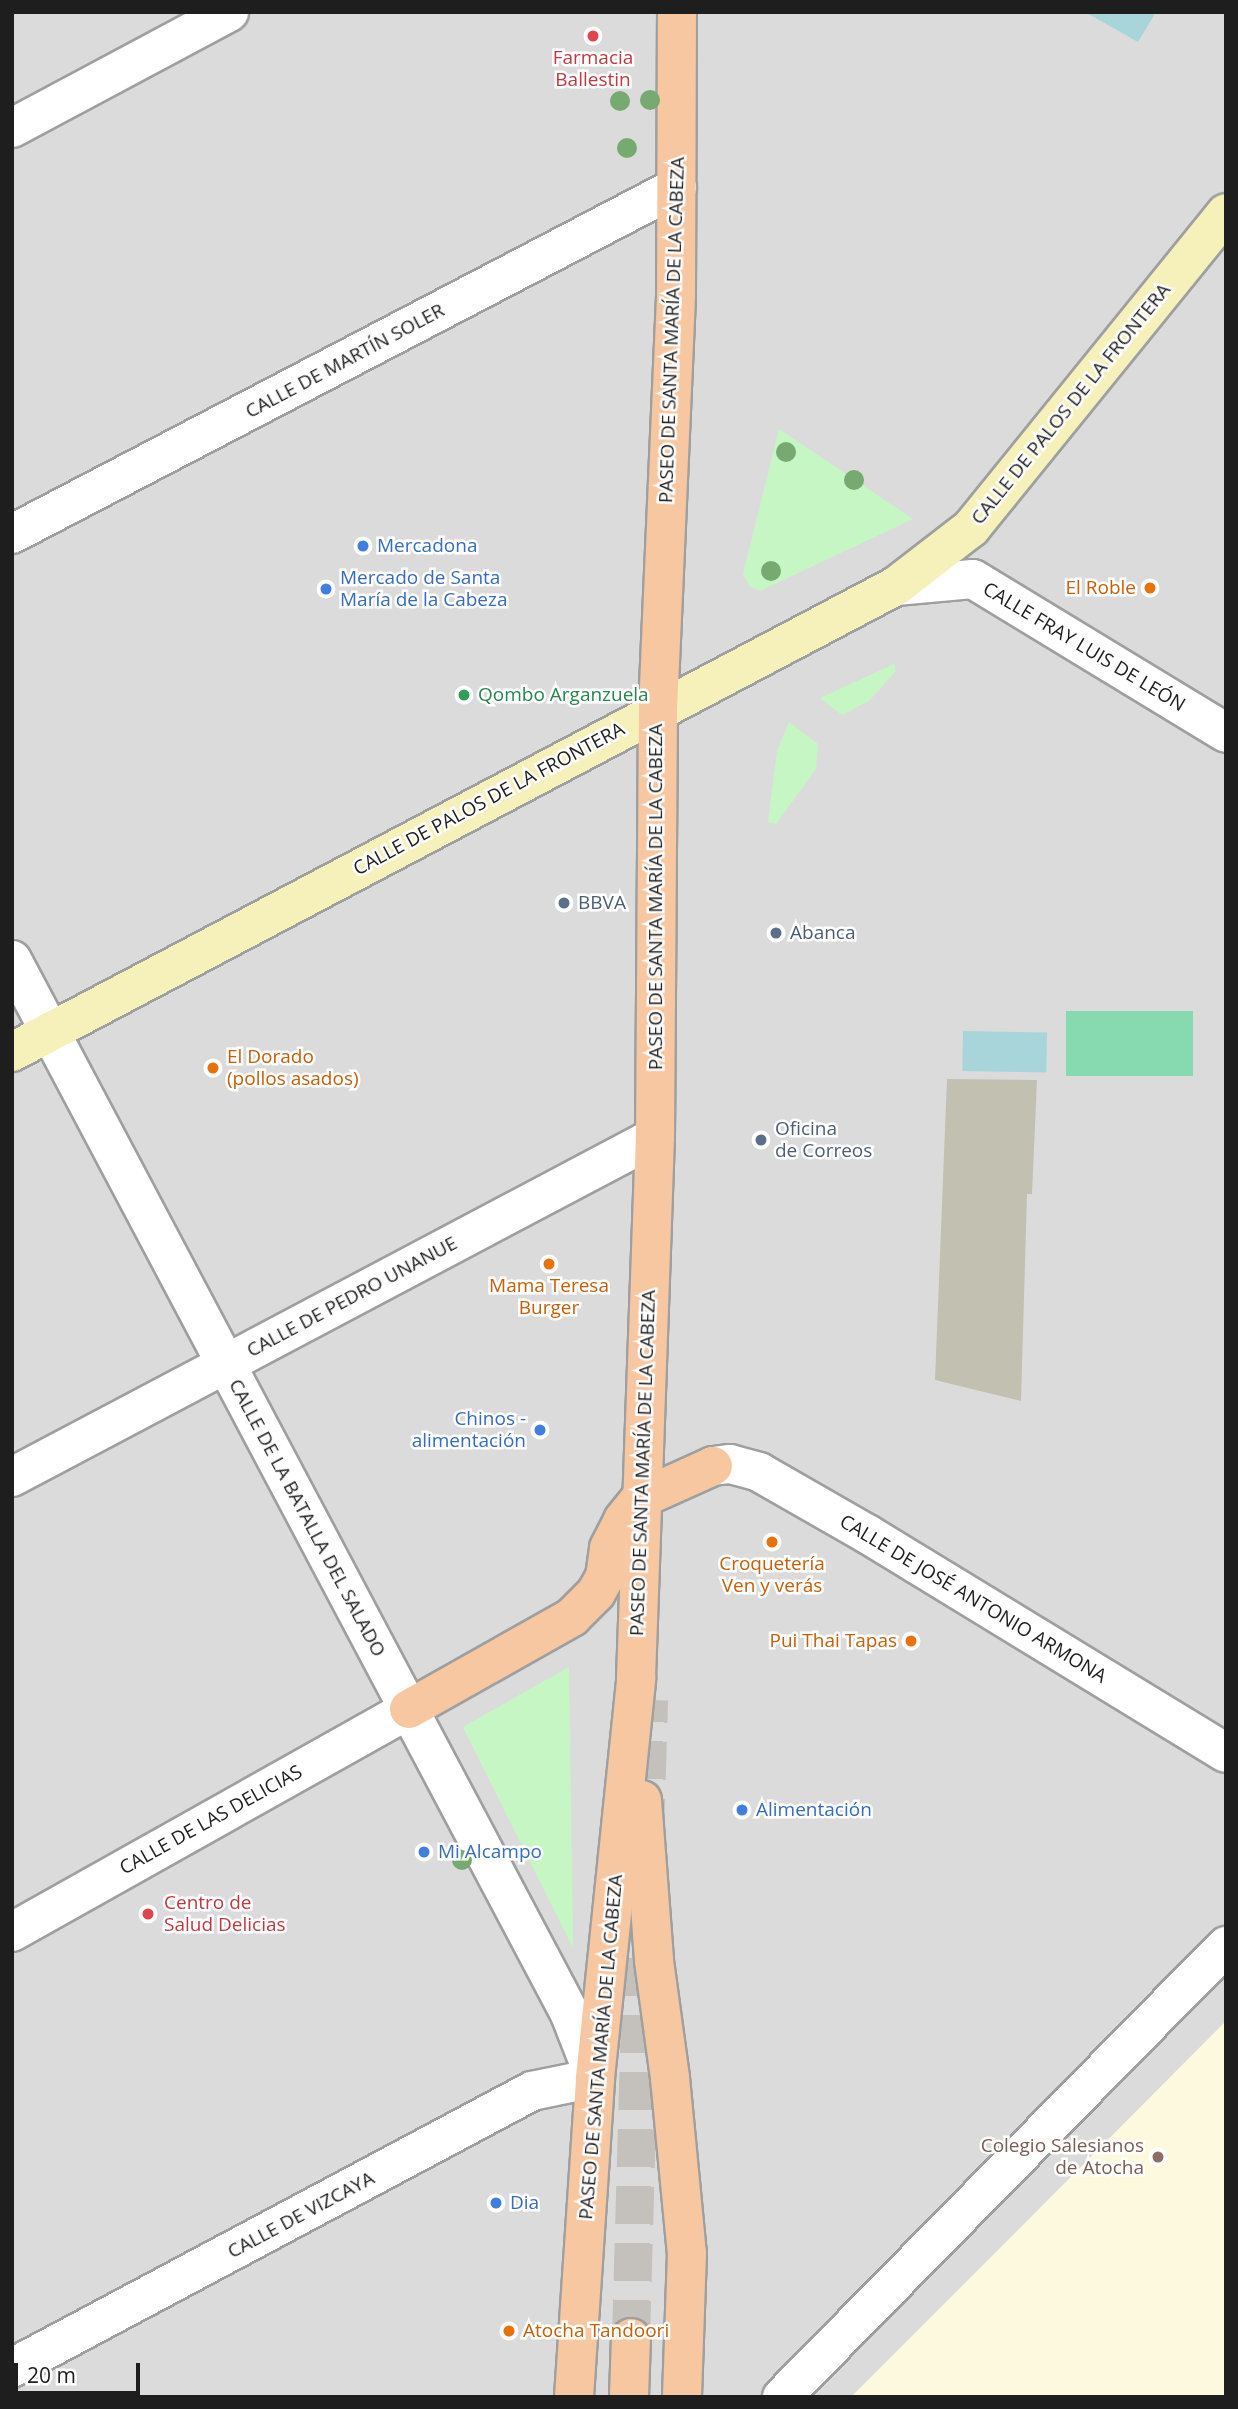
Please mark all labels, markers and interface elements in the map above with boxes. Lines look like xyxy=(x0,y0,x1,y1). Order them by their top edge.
marker: Farmacia Ballestin xyxy=(585,28,601,44)
place label: Farmacia Ballestin xyxy=(553,47,633,91)
street label: PASEO DE SANTA MARÍA DE LA CABEZA xyxy=(655,156,689,504)
street label: CALLE DE PALOS DE LA FRONTERA xyxy=(967,279,1175,529)
street label: CALLE DE MARTÍN SOLER xyxy=(242,299,448,423)
place label: Mercadona xyxy=(377,535,477,557)
marker: Mercadona xyxy=(355,538,371,554)
place label: Mercado de Santa María de la Cabeza xyxy=(340,567,508,611)
place label: El Roble xyxy=(1065,577,1136,599)
street label: CALLE FRAY LUIS DE LEÓN xyxy=(979,578,1189,716)
marker: El Roble xyxy=(1142,580,1158,596)
marker: Mercado de Santa María de la Cabeza xyxy=(318,581,334,597)
place label: Qombo Arganzuela xyxy=(478,684,649,706)
marker: Qombo Arganzuela xyxy=(456,687,472,703)
street label: CALLE DE PALOS DE LA FRONTERA xyxy=(350,718,628,880)
street label: PASEO DE SANTA MARÍA DE LA CABEZA xyxy=(645,724,667,1070)
place label: BBVA xyxy=(578,892,626,914)
marker: BBVA xyxy=(556,895,572,911)
place label: Abanca xyxy=(790,922,856,944)
marker: Abanca xyxy=(768,925,784,941)
place label: El Dorado (pollos asados) xyxy=(227,1046,359,1090)
marker: El Dorado (pollos asados) xyxy=(205,1060,221,1076)
place label: Oficina de Correos xyxy=(775,1118,872,1162)
marker: Oficina de Correos xyxy=(753,1132,769,1148)
street label: CALLE DE PEDRO UNANUE xyxy=(243,1232,461,1362)
marker: Mama Teresa Burger xyxy=(541,1256,557,1272)
place label: Mama Teresa Burger xyxy=(489,1275,609,1319)
street label: PASEO DE SANTA MARÍA DE LA CABEZA xyxy=(626,1289,660,1637)
street label: CALLE DE LA BATALLA DEL SALADO xyxy=(224,1375,390,1661)
place label: Chinos - alimentación xyxy=(412,1408,526,1452)
marker: Chinos - alimentación xyxy=(532,1422,548,1438)
street label: CALLE DE JOSÉ ANTONIO ARMONA xyxy=(835,1510,1111,1688)
marker: Croquetería Ven y verás xyxy=(764,1534,780,1550)
place label: Croquetería Ven y verás xyxy=(719,1553,825,1597)
place label: Pui Thai Tapas xyxy=(770,1630,897,1652)
marker: Pui Thai Tapas xyxy=(903,1633,919,1649)
street label: CALLE DE LAS DELICIAS xyxy=(116,1760,306,1880)
place label: Alimentación xyxy=(756,1799,872,1821)
marker: Alimentación xyxy=(734,1802,750,1818)
place label: Mi Alcampo xyxy=(438,1841,542,1863)
marker: Mi Alcampo xyxy=(416,1844,432,1860)
street label: PASEO DE SANTA MARÍA DE LA CABEZA xyxy=(575,1873,627,2221)
place label: Centro de Salud Delicias xyxy=(164,1892,286,1936)
marker: Centro de Salud Delicias xyxy=(138,1904,158,1924)
place label: Colegio Salesianos de Atocha xyxy=(981,2135,1144,2179)
marker: Colegio Salesianos de Atocha xyxy=(1150,2149,1166,2165)
street label: CALLE DE VIZCAYA xyxy=(224,2167,378,2263)
place label: Dia xyxy=(510,2192,539,2214)
marker: Dia xyxy=(488,2195,504,2211)
place label: Atocha Tandoori xyxy=(523,2320,669,2342)
marker: Atocha Tandoori xyxy=(501,2323,517,2339)
scale bar xyxy=(18,2350,144,2394)
text: 20 m xyxy=(27,2361,76,2389)

